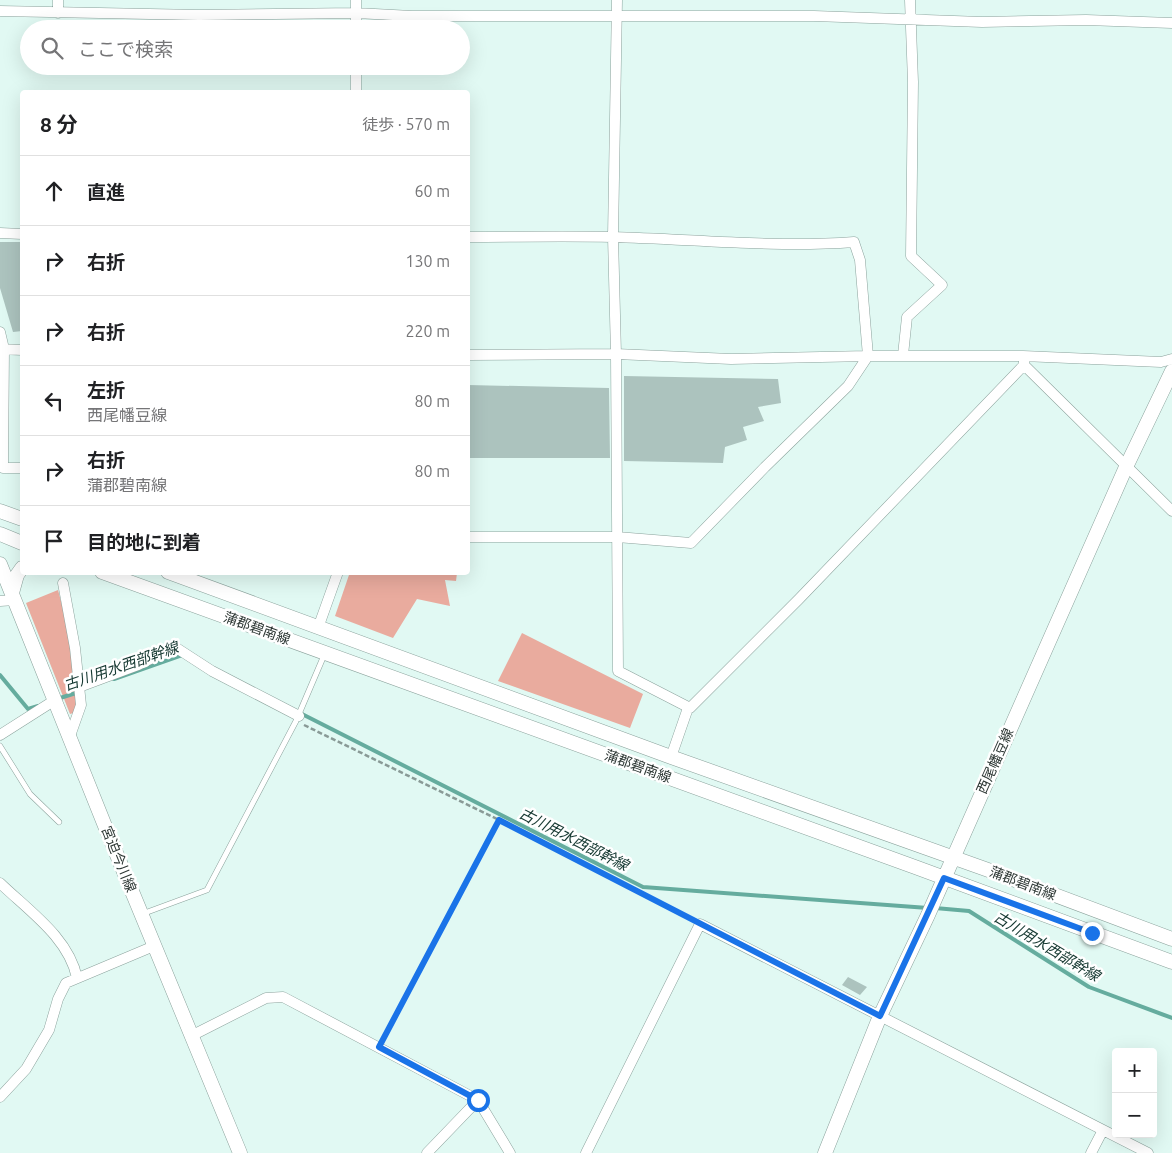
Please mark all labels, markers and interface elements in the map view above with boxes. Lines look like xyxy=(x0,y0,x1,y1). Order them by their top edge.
search box xyxy=(20,20,470,75)
icon: search xyxy=(38,34,66,62)
text: ここで検索 xyxy=(78,38,173,60)
text: 8 分 xyxy=(40,112,78,136)
text: 徒歩 · 570 m xyxy=(362,115,450,133)
icon: ahead xyxy=(40,177,68,205)
text: 直進 xyxy=(87,181,125,203)
text: 60 m xyxy=(414,182,450,200)
icon: right xyxy=(40,247,68,275)
text: 右折 xyxy=(87,251,125,273)
text: 130 m xyxy=(405,252,450,270)
icon: right xyxy=(40,317,68,345)
text: 右折 xyxy=(87,321,125,343)
text: 220 m xyxy=(405,322,450,340)
text: 左折 xyxy=(87,379,125,401)
icon: left xyxy=(40,387,68,415)
text: 80 m xyxy=(414,392,450,410)
text: 西尾幡豆線 xyxy=(87,406,167,424)
text: 右折 xyxy=(87,449,125,471)
icon: right xyxy=(40,457,68,485)
text: 80 m xyxy=(414,462,450,480)
text: 蒲郡碧南線 xyxy=(87,476,167,494)
icon: arrive xyxy=(40,527,68,555)
text: 目的地に到着 xyxy=(87,531,201,553)
street label: 蒲郡碧南線 xyxy=(221,609,293,647)
water label: 古川用水西部幹線 xyxy=(61,638,182,694)
street label: 西尾幡豆線 xyxy=(973,726,1017,796)
street label: 蒲郡碧南線 xyxy=(602,747,674,785)
water label: 古川用水西部幹線 xyxy=(517,804,633,875)
street label: 宮迫今川線 xyxy=(98,824,140,894)
street label: 蒲郡碧南線 xyxy=(987,863,1059,903)
water label: 古川用水西部幹線 xyxy=(991,908,1105,985)
route end xyxy=(1081,922,1104,945)
map controls xyxy=(1112,1048,1157,1138)
button: + xyxy=(1112,1048,1157,1093)
route start xyxy=(467,1089,490,1112)
button: − xyxy=(1112,1093,1157,1138)

